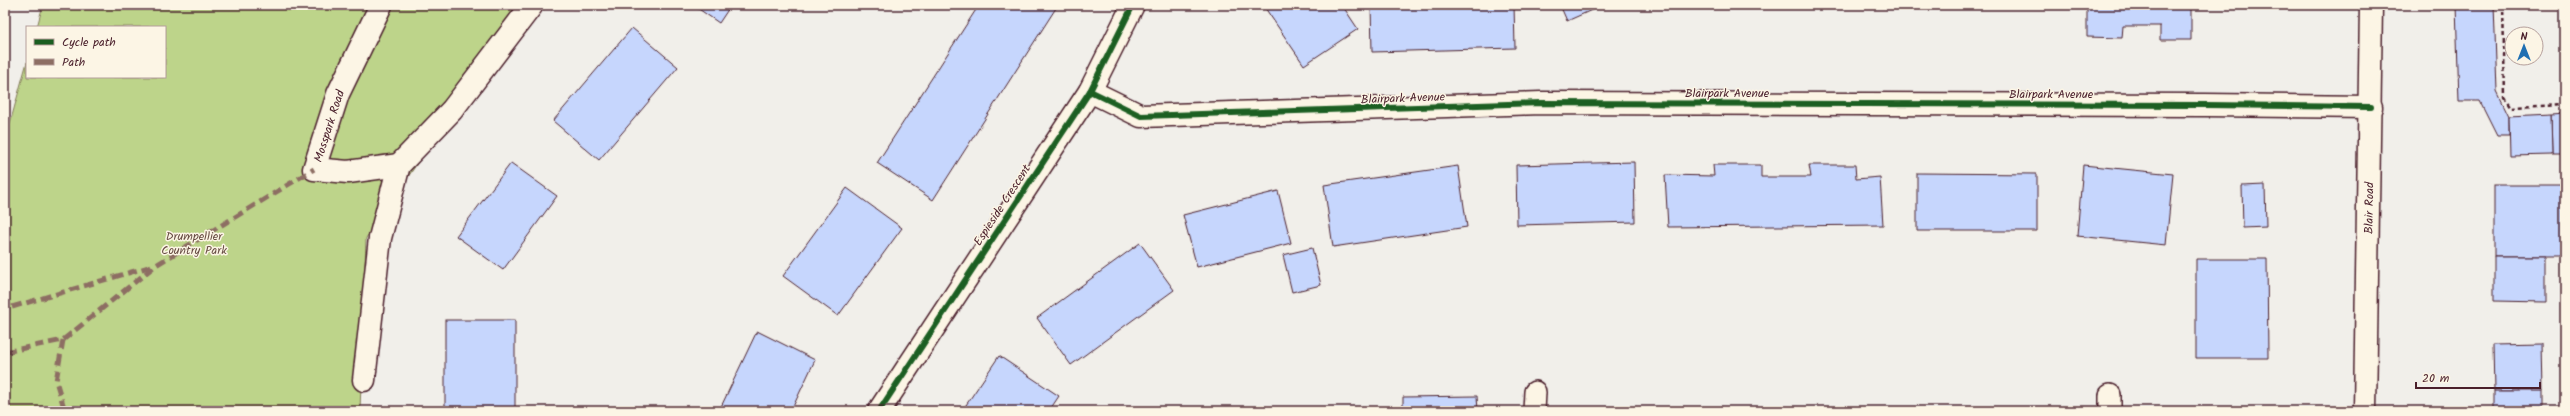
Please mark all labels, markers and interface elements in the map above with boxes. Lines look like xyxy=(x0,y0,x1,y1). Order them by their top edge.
legend xyxy=(26,26,166,78)
north arrow xyxy=(2504,26,2544,66)
text: N xyxy=(2521,28,2528,46)
text: Cycle path xyxy=(62,33,116,52)
text: Path xyxy=(62,53,85,72)
street label: Blairpark Avenue xyxy=(1685,84,1770,103)
street label: Blairpark Avenue xyxy=(2009,85,2094,104)
street label: Mosspark Road xyxy=(309,87,350,165)
street label: Blairpark Avenue xyxy=(1361,88,1446,109)
street label: Espieside Crescent xyxy=(969,160,1036,250)
street label: Blair Road xyxy=(2360,181,2379,234)
park label: Drumpellier Country Park xyxy=(161,227,227,260)
scale bar xyxy=(2416,364,2540,390)
text: 20 m xyxy=(2422,369,2450,388)

